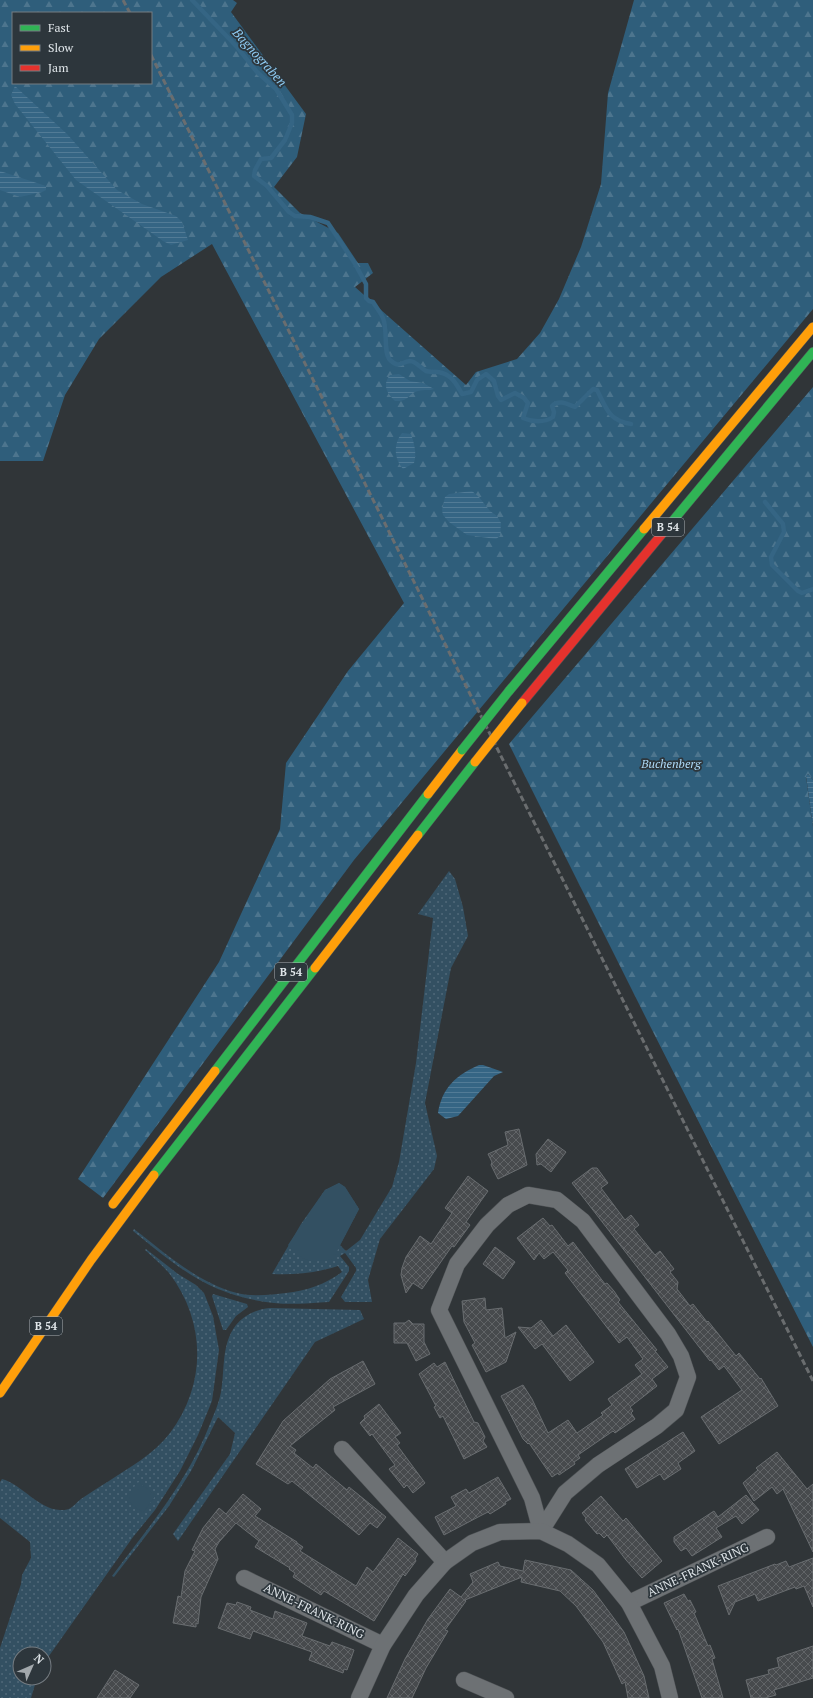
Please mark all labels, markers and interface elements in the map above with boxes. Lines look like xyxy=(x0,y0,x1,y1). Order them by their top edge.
legend xyxy=(12,12,152,84)
text: Fast xyxy=(48,20,71,35)
water label: Bagnograben xyxy=(228,23,291,90)
text: Slow xyxy=(48,40,74,55)
text: Jam xyxy=(48,60,69,75)
road number: B 54 xyxy=(652,518,684,536)
park label: Buchenberg xyxy=(640,756,702,771)
road number: B 54 xyxy=(275,963,307,981)
road number: B 54 xyxy=(30,1317,62,1335)
street label: ANNE-FRANK-RING xyxy=(645,1539,752,1600)
street label: ANNE-FRANK-RING xyxy=(261,1580,368,1642)
north arrow xyxy=(12,1646,52,1686)
text: N xyxy=(31,1651,47,1667)

